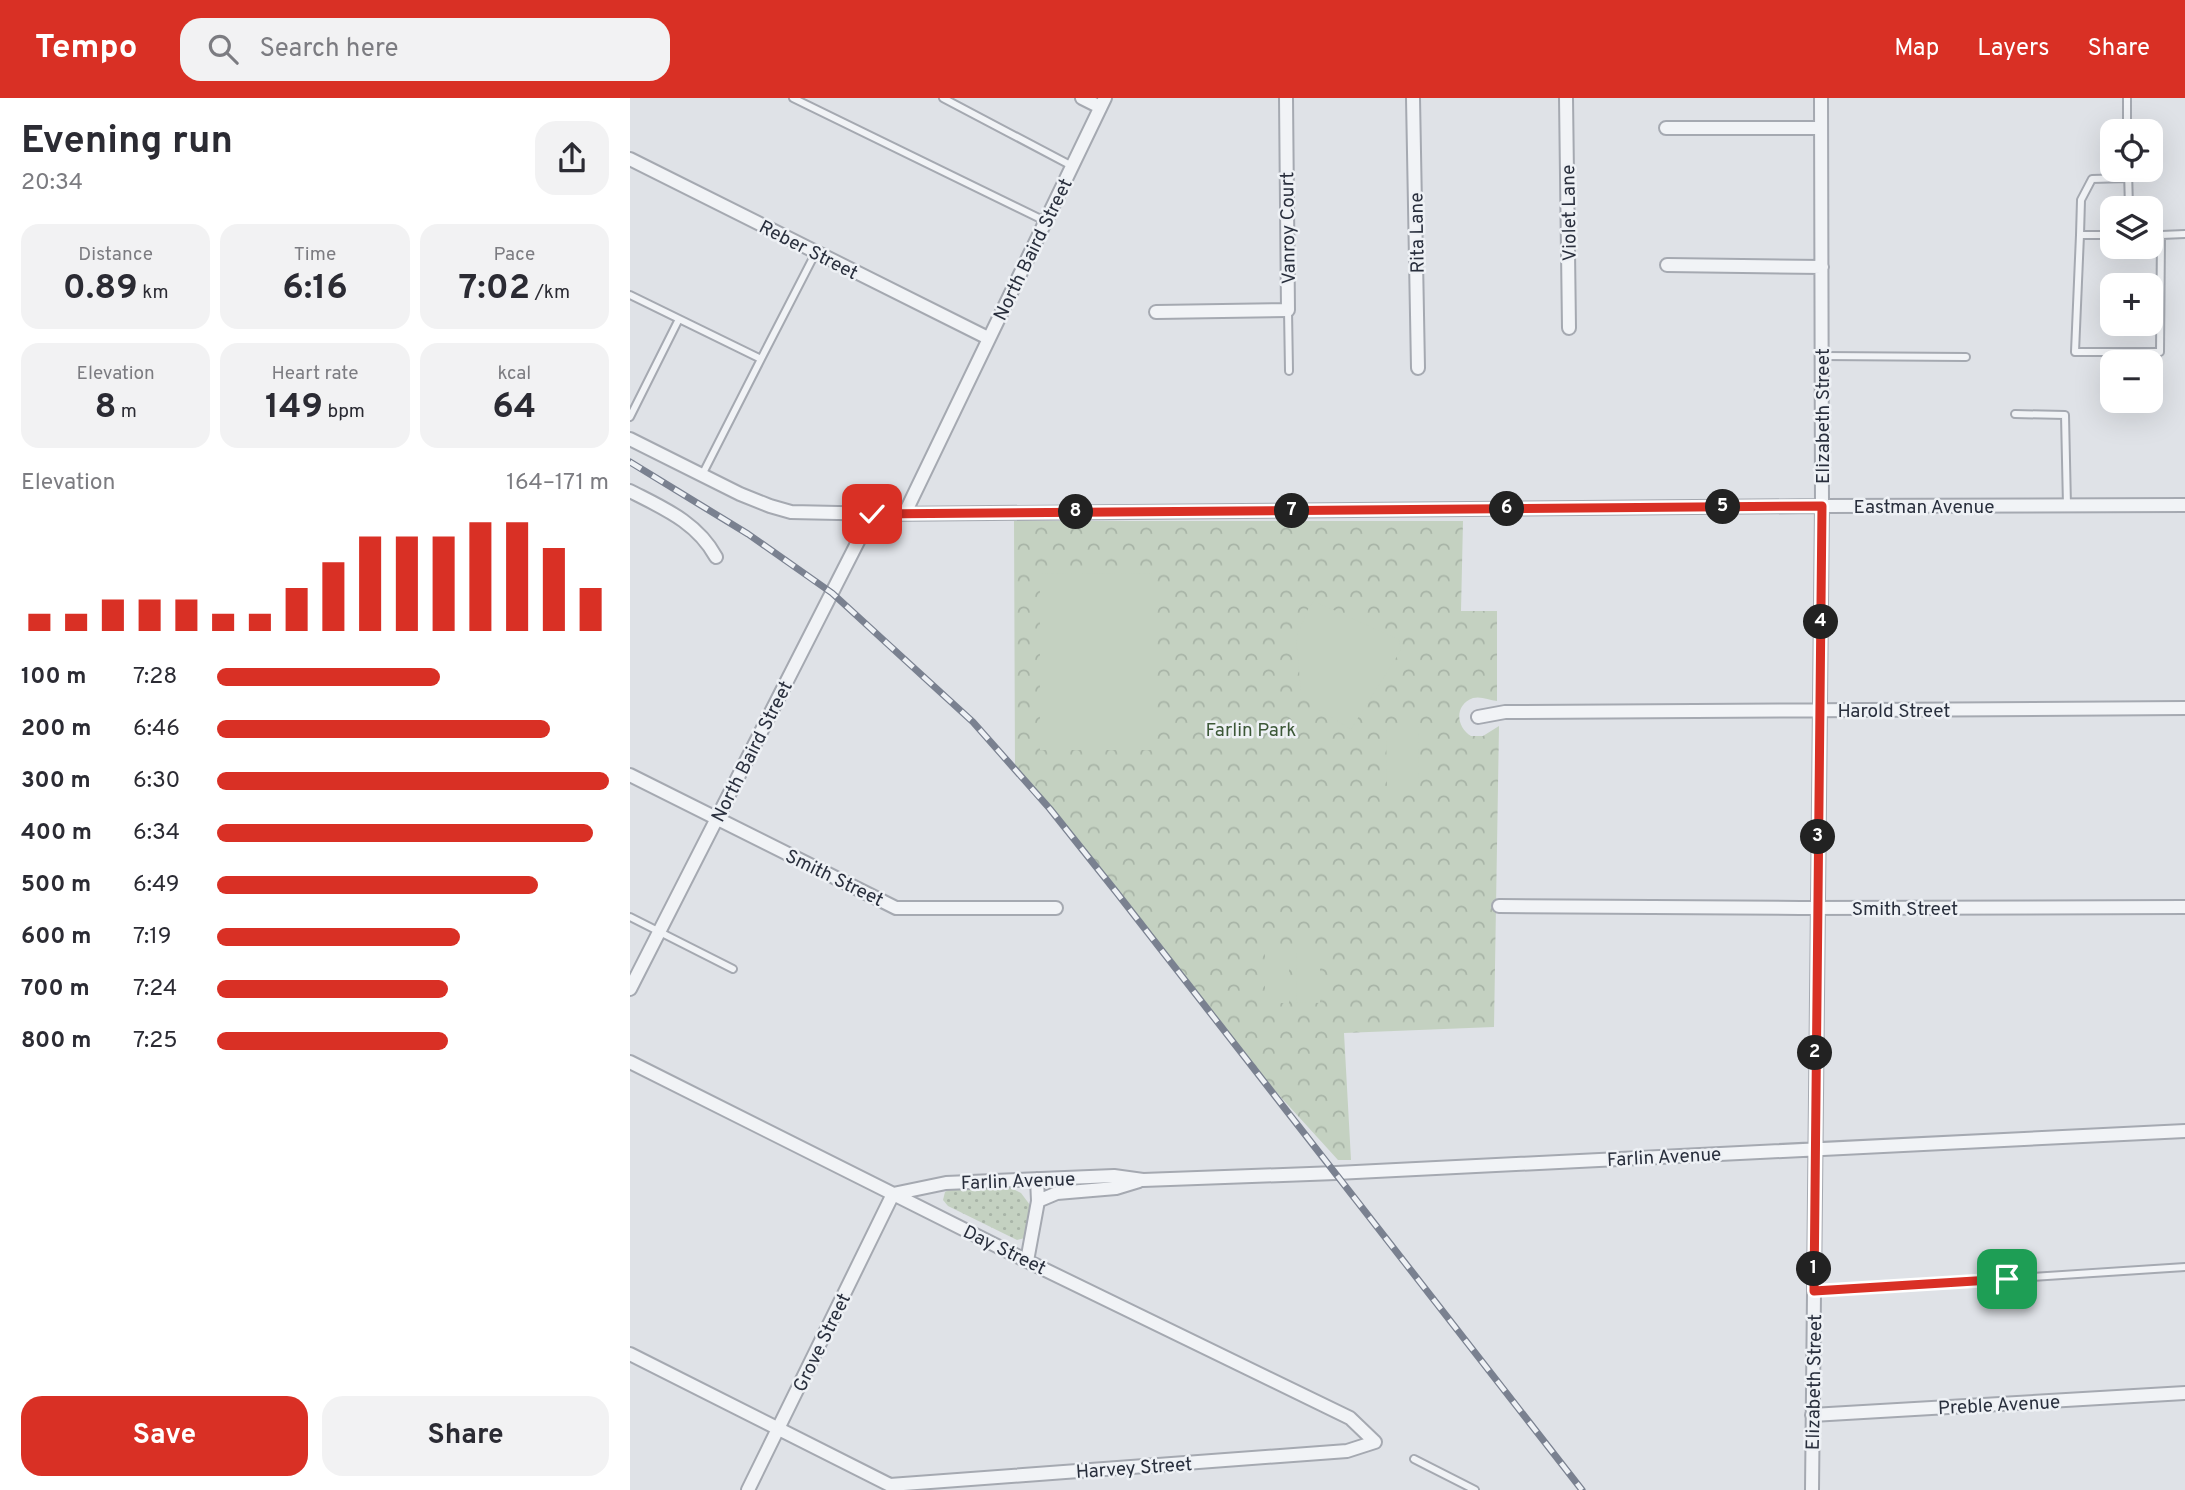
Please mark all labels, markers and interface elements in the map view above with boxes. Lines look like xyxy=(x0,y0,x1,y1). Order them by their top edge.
search box xyxy=(180,18,670,81)
text: Tempo xyxy=(35,28,138,70)
icon: search xyxy=(204,30,242,68)
text: Search here xyxy=(260,33,398,66)
text: Map xyxy=(1894,34,1939,64)
text: Layers xyxy=(1977,34,2049,64)
text: Share xyxy=(2087,34,2150,64)
text: Evening run xyxy=(21,118,233,167)
map controls xyxy=(2100,119,2163,413)
button: locate xyxy=(2100,119,2163,182)
button: share xyxy=(535,121,609,195)
street label: Violet Lane xyxy=(1557,164,1583,261)
text: 20:34 xyxy=(21,169,83,198)
street label: Vanroy Court xyxy=(1276,171,1302,285)
street label: North Baird Street xyxy=(989,175,1079,325)
street label: Rita Lane xyxy=(1405,192,1431,274)
button: layers xyxy=(2100,196,2163,259)
street label: Reber Street xyxy=(755,216,862,286)
text: Distance xyxy=(78,243,153,267)
text: Time xyxy=(294,243,336,267)
text: Pace xyxy=(493,243,535,267)
text: 0.89 xyxy=(63,267,138,311)
text: 6:16 xyxy=(282,267,348,311)
text: 7:02 xyxy=(458,267,530,311)
button: + xyxy=(2100,273,2163,336)
text: km xyxy=(138,281,169,305)
text: /km xyxy=(530,281,570,305)
street label: Elizabeth Street xyxy=(1812,348,1836,484)
button: − xyxy=(2100,350,2163,413)
text: Elevation xyxy=(77,362,155,386)
text: Heart rate xyxy=(272,362,358,386)
text: kcal xyxy=(497,362,531,386)
text: 8 xyxy=(94,386,116,430)
text: 149 xyxy=(265,386,323,430)
text: 64 xyxy=(492,386,536,430)
text: m xyxy=(116,400,137,424)
text: bpm xyxy=(323,400,365,424)
text: Elevation xyxy=(21,469,116,498)
text: 164–171 m xyxy=(506,469,609,498)
pin xyxy=(842,484,902,544)
pin: 5 xyxy=(1706,490,1740,524)
pin: 6 xyxy=(1490,492,1524,526)
pin: 8 xyxy=(1058,494,1094,530)
pin: 7 xyxy=(1274,494,1310,528)
text: 5 xyxy=(1717,494,1728,518)
icon: check xyxy=(853,495,891,533)
text: 6 xyxy=(1501,496,1512,520)
street label: Eastman Avenue xyxy=(1854,496,1994,520)
text: 7 xyxy=(1286,498,1297,522)
text: 8 xyxy=(1070,499,1081,523)
pin: 4 xyxy=(1804,604,1838,640)
text: 4 xyxy=(1814,609,1827,633)
text: 100 m xyxy=(21,663,86,692)
text: 7:28 xyxy=(133,663,177,692)
street label: North Baird Street xyxy=(707,677,799,827)
street label: Harold Street xyxy=(1838,700,1950,724)
text: 200 m xyxy=(21,715,91,744)
text: 6:46 xyxy=(133,715,180,744)
park label: Farlin Park xyxy=(1206,719,1296,743)
text: 300 m xyxy=(21,767,91,796)
text: 6:30 xyxy=(133,767,180,796)
text: 400 m xyxy=(21,819,92,848)
text: 6:34 xyxy=(133,819,180,848)
pin: 3 xyxy=(1800,820,1836,854)
text: 3 xyxy=(1812,824,1823,848)
street label: Smith Street xyxy=(781,845,887,913)
text: 500 m xyxy=(21,871,91,900)
text: 6:49 xyxy=(133,871,180,900)
street label: Smith Street xyxy=(1852,898,1958,922)
text: 600 m xyxy=(21,923,91,952)
text: 7:19 xyxy=(133,923,172,952)
text: 700 m xyxy=(21,975,90,1004)
text: 7:24 xyxy=(133,975,177,1004)
text: 800 m xyxy=(21,1027,91,1056)
text: 7:25 xyxy=(133,1027,178,1056)
pin: 2 xyxy=(1798,1035,1832,1070)
text: 2 xyxy=(1809,1040,1820,1064)
street label: Farlin Avenue xyxy=(1606,1143,1722,1173)
street label: Farlin Avenue xyxy=(960,1168,1076,1196)
street label: Day Street xyxy=(959,1220,1050,1281)
pin xyxy=(1977,1249,2037,1309)
pin: 1 xyxy=(1796,1252,1832,1286)
text: 1 xyxy=(1810,1256,1817,1280)
icon: arrive xyxy=(1988,1260,2026,1298)
street label: Grove Street xyxy=(789,1289,857,1396)
street label: Elizabeth Street xyxy=(1802,1314,1828,1450)
street label: Preble Avenue xyxy=(1937,1391,2061,1421)
button: Save xyxy=(21,1396,308,1476)
button: Share xyxy=(322,1396,609,1476)
street label: Harvey Street xyxy=(1075,1453,1193,1485)

